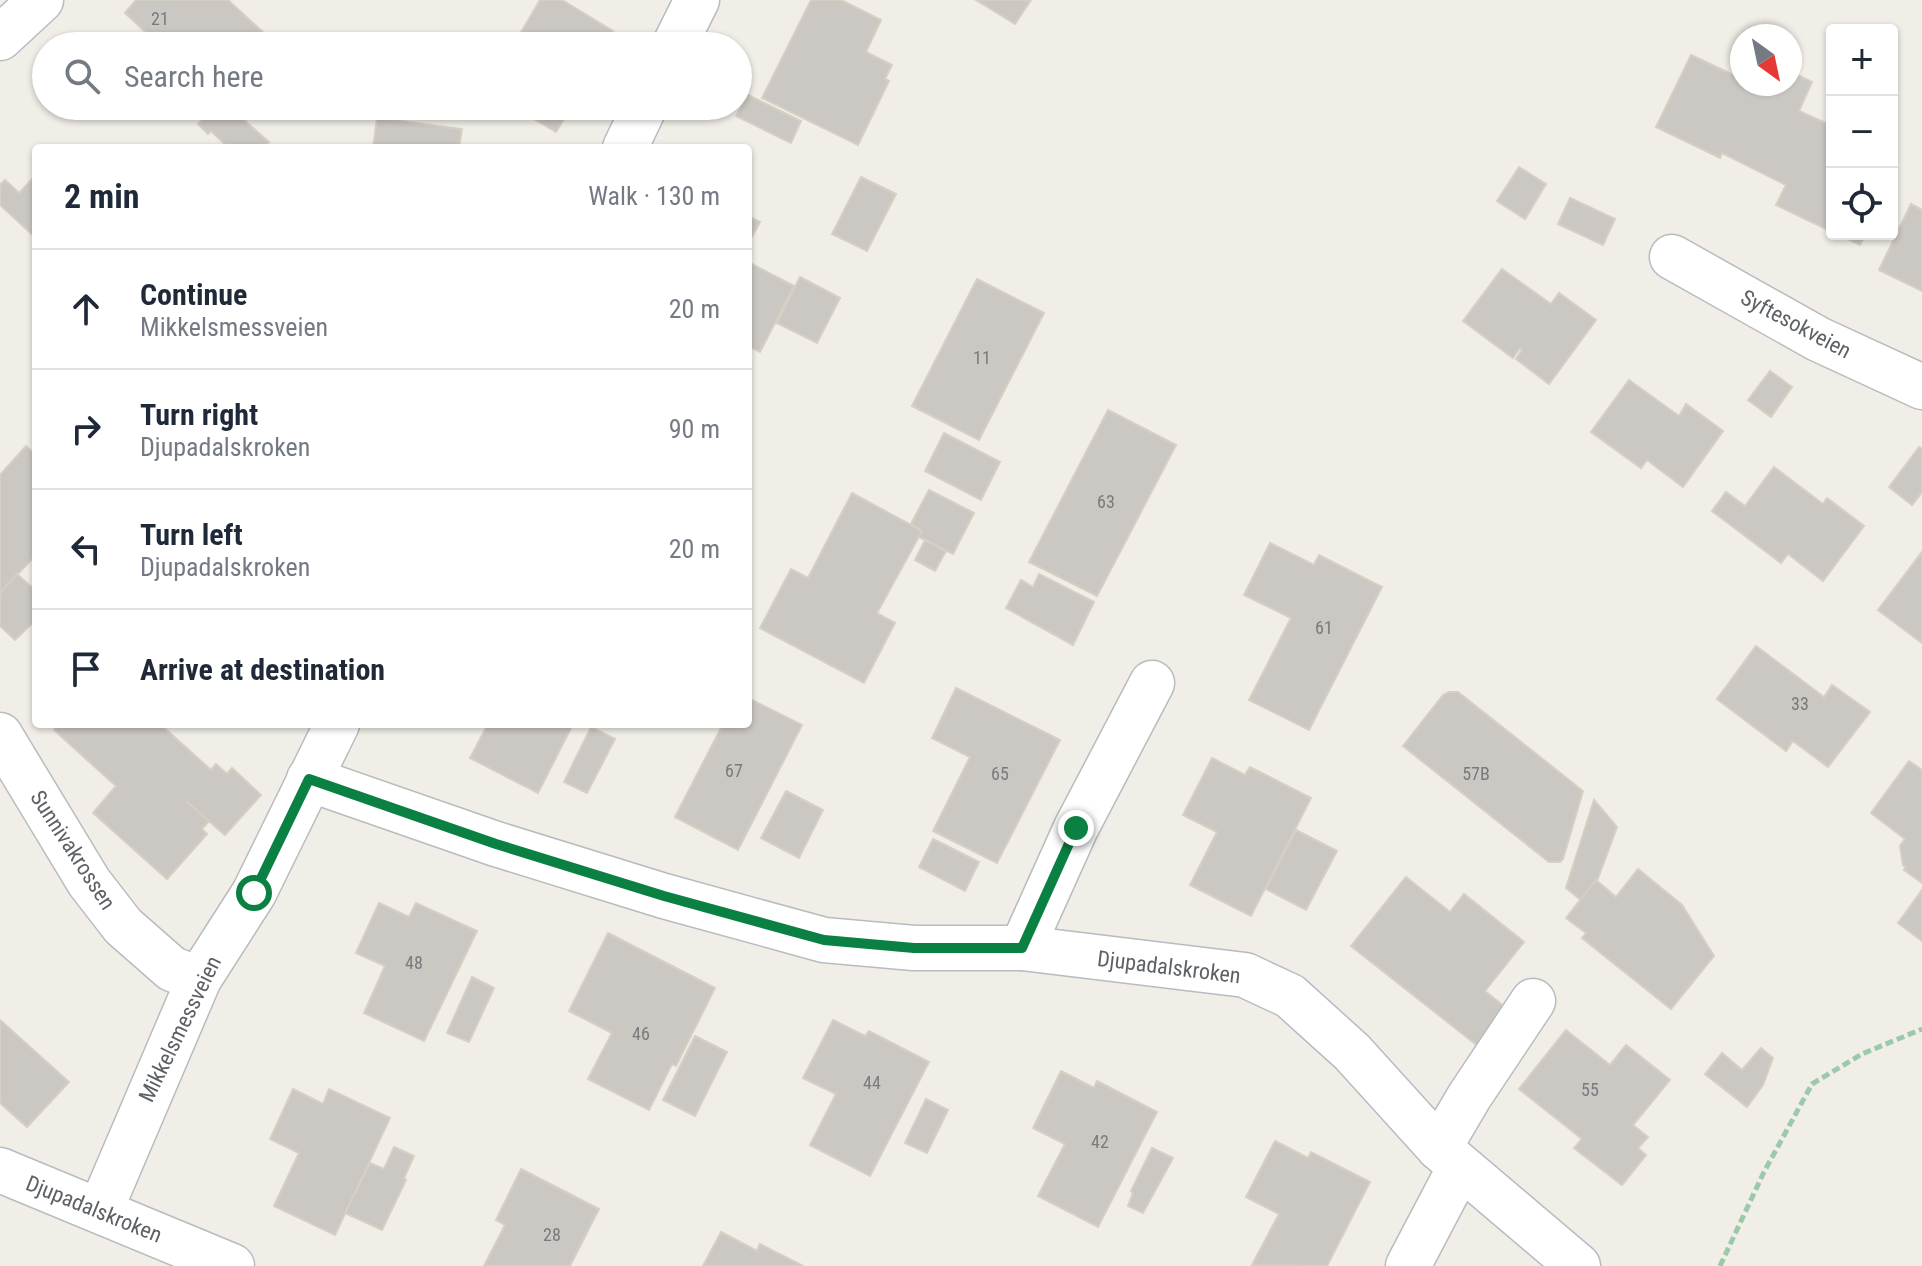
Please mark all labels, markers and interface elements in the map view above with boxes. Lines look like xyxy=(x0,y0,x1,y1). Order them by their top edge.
house number: 21 xyxy=(151,8,169,29)
north arrow xyxy=(1730,24,1802,96)
map controls xyxy=(1826,24,1898,240)
button: + xyxy=(1826,24,1898,96)
search box xyxy=(32,32,752,120)
icon: search xyxy=(60,54,104,98)
text: Search here xyxy=(124,59,264,94)
button: − xyxy=(1826,96,1898,168)
button: locate xyxy=(1826,168,1898,240)
text: 2 min xyxy=(64,176,140,216)
text: Walk · 130 m xyxy=(588,181,720,211)
text: Continue xyxy=(140,277,247,312)
street label: Syftesokveien xyxy=(1737,285,1855,363)
icon: ahead xyxy=(64,287,108,331)
text: 20 m xyxy=(669,294,720,324)
text: Mikkelsmessveien xyxy=(140,312,328,342)
house number: 11 xyxy=(973,347,991,368)
text: Turn right xyxy=(140,397,258,432)
icon: right xyxy=(64,407,108,451)
text: 90 m xyxy=(669,414,720,444)
text: Djupadalskroken xyxy=(140,432,310,462)
house number: 63 xyxy=(1097,491,1115,512)
text: Turn left xyxy=(140,517,243,552)
icon: left xyxy=(64,527,108,571)
text: 20 m xyxy=(669,534,720,564)
text: Djupadalskroken xyxy=(140,552,310,582)
house number: 61 xyxy=(1315,617,1333,638)
icon: arrive xyxy=(64,647,108,691)
text: Arrive at destination xyxy=(140,652,385,687)
house number: 33 xyxy=(1791,693,1809,714)
house number: 67 xyxy=(725,760,743,781)
house number: 65 xyxy=(991,763,1009,784)
house number: 57B xyxy=(1462,763,1490,784)
street label: Sunnivakrossen xyxy=(25,786,121,914)
route end xyxy=(1058,810,1094,846)
route start xyxy=(236,875,272,911)
street label: Djupadalskroken xyxy=(1096,946,1242,988)
street label: Mikkelsmessveien xyxy=(134,952,226,1106)
house number: 48 xyxy=(405,952,423,973)
house number: 46 xyxy=(632,1023,650,1044)
house number: 44 xyxy=(863,1072,881,1093)
house number: 55 xyxy=(1581,1079,1599,1100)
house number: 42 xyxy=(1091,1131,1109,1152)
street label: Djupadalskroken xyxy=(22,1170,166,1248)
house number: 28 xyxy=(543,1224,561,1245)

